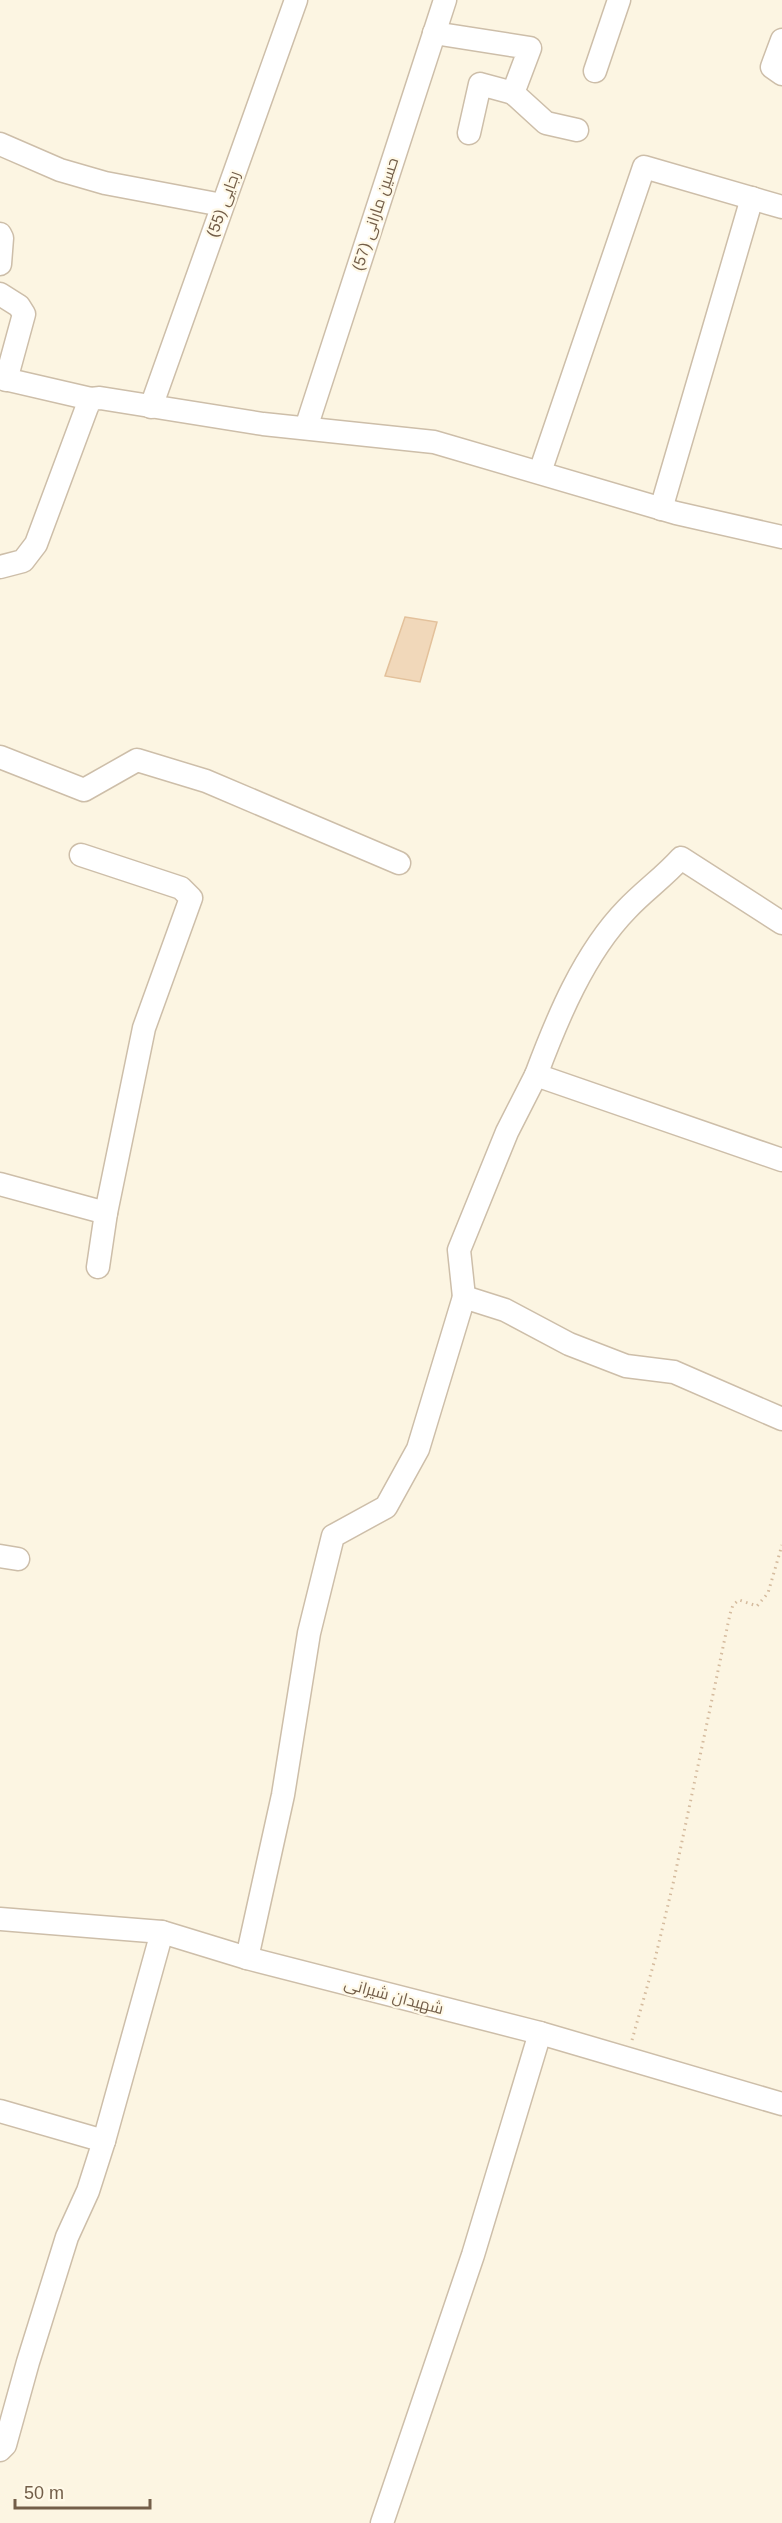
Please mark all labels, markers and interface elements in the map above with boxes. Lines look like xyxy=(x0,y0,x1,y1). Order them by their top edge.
street label: حسین مارانی (57) xyxy=(349,155,403,273)
street label: رجایی (55) xyxy=(203,169,245,240)
street label: شهیدان شیرانی xyxy=(342,1975,445,2019)
scale bar xyxy=(15,2472,150,2510)
text: 50 m xyxy=(24,2483,64,2503)

